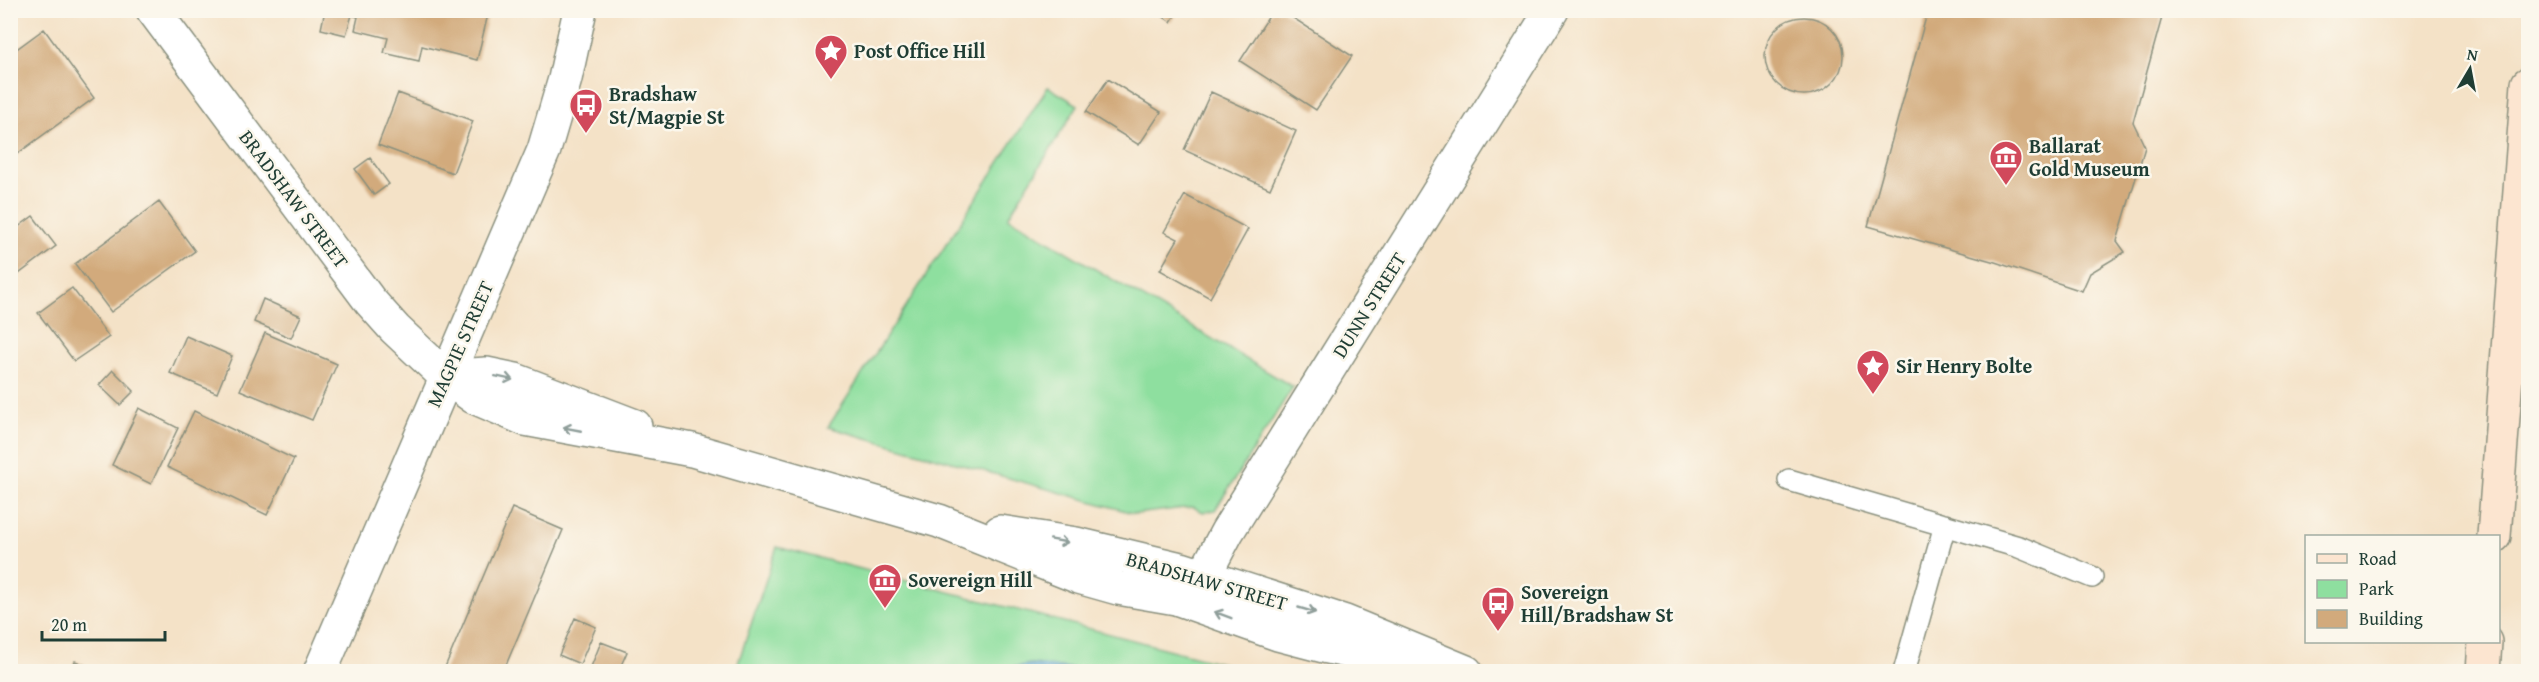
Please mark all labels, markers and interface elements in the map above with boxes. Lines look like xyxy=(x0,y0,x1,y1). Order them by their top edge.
place icon: Post Office Hill xyxy=(813,33,849,80)
place label: Post Office Hill xyxy=(854,36,986,65)
north arrow xyxy=(2440,39,2500,99)
text: N xyxy=(2465,41,2480,67)
place label: Bradshaw St/Magpie St xyxy=(609,79,725,131)
bus stop icon: Bradshaw St/Magpie St xyxy=(568,87,604,134)
street label: BRADSHAW STREET xyxy=(233,123,356,274)
place label: Ballarat Gold Museum xyxy=(2029,131,2150,183)
museum icon: Ballarat Gold Museum xyxy=(1988,139,2024,186)
street label: DUNN STREET xyxy=(1325,246,1413,363)
street label: MAGPIE STREET xyxy=(419,276,500,412)
place icon: Sir Henry Bolte xyxy=(1855,348,1891,395)
place label: Sir Henry Bolte xyxy=(1896,351,2032,380)
one-way arrow xyxy=(494,372,513,384)
one-way arrow xyxy=(563,423,582,434)
legend xyxy=(2305,535,2500,643)
one-way arrow xyxy=(1049,536,1069,547)
street label: BRADSHAW STREET xyxy=(1123,544,1291,617)
text: Road xyxy=(2359,545,2397,572)
museum icon: Sovereign Hill xyxy=(867,562,903,609)
place label: Sovereign Hill xyxy=(908,565,1032,594)
text: Park xyxy=(2359,575,2395,602)
place label: Sovereign Hill/Bradshaw St xyxy=(1521,577,1674,629)
bus stop icon: Sovereign Hill/Bradshaw St xyxy=(1480,585,1516,632)
scale bar xyxy=(42,604,165,642)
one-way arrow xyxy=(1298,605,1317,616)
text: Building xyxy=(2359,605,2423,632)
one-way arrow xyxy=(1214,608,1233,619)
text: 20 m xyxy=(51,611,87,638)

